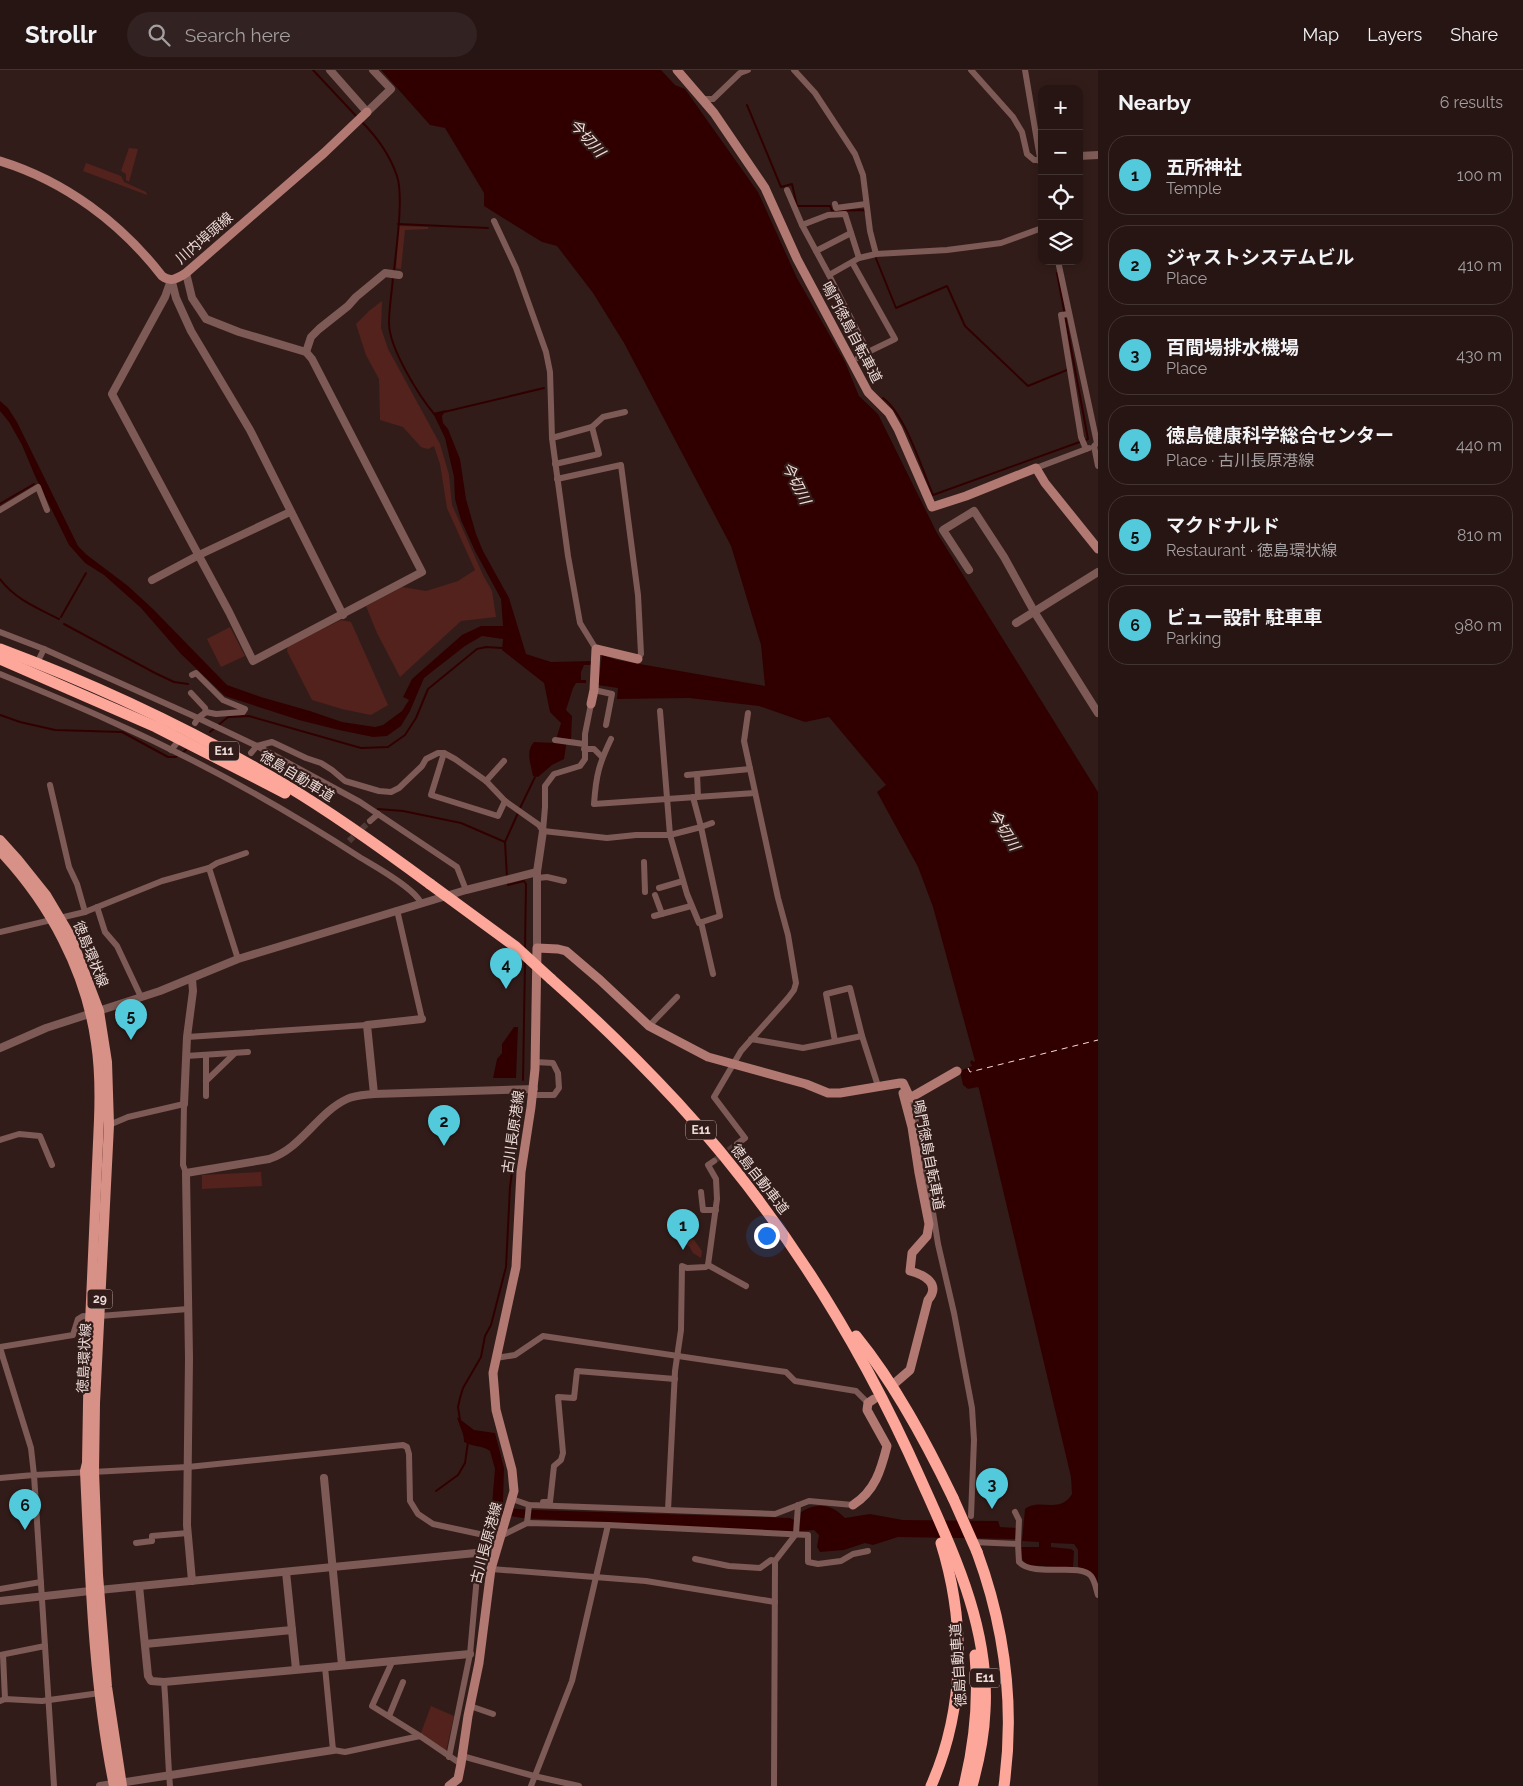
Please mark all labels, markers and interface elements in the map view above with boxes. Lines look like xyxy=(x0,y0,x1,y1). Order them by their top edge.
search box xyxy=(127,12,477,57)
text: Strollr xyxy=(25,20,97,49)
icon: search xyxy=(145,21,173,49)
text: Search here xyxy=(185,24,290,46)
text: Map xyxy=(1303,24,1339,45)
text: Layers xyxy=(1367,24,1422,45)
text: Share xyxy=(1450,24,1498,45)
map controls xyxy=(1038,85,1083,265)
button: + xyxy=(1038,85,1083,130)
text: Nearby xyxy=(1118,90,1191,115)
text: 6 results xyxy=(1440,93,1503,112)
water label: 今切川 xyxy=(565,115,610,162)
button: − xyxy=(1038,130,1083,175)
text: 五所神社 xyxy=(1166,156,1242,178)
text: 1 xyxy=(1131,166,1139,185)
text: 100 m xyxy=(1457,166,1502,185)
button: locate xyxy=(1038,175,1083,220)
text: Temple xyxy=(1166,179,1222,198)
street label: 川内埠頭線 xyxy=(172,209,236,267)
button: layers xyxy=(1038,220,1083,265)
text: ジャストシステムビル xyxy=(1166,246,1354,268)
text: 2 xyxy=(1130,256,1140,275)
text: 410 m xyxy=(1458,256,1502,275)
text: Place xyxy=(1166,269,1207,288)
street label: 鳴門徳島自転車道 xyxy=(819,279,885,385)
text: 百間場排水機場 xyxy=(1166,336,1299,358)
text: 3 xyxy=(1131,346,1139,365)
text: 430 m xyxy=(1456,346,1502,365)
text: Place xyxy=(1166,359,1207,378)
text: 徳島健康科学総合センター xyxy=(1166,424,1394,446)
text: 4 xyxy=(1130,436,1140,455)
text: 440 m xyxy=(1456,436,1502,455)
text: Place · 古川長原港線 xyxy=(1166,451,1314,470)
water label: 今切川 xyxy=(778,459,815,509)
text: マクドナルド xyxy=(1166,514,1280,536)
text: 5 xyxy=(1131,526,1139,545)
text: 810 m xyxy=(1457,526,1502,545)
text: Restaurant · 徳島環状線 xyxy=(1166,541,1337,560)
text: ビュー設計 駐車車 xyxy=(1166,606,1323,628)
text: 6 xyxy=(1130,616,1140,635)
text: 980 m xyxy=(1455,616,1502,635)
text: Parking xyxy=(1166,629,1221,648)
road number: E11 xyxy=(209,741,239,760)
street label: 徳島自動車道 xyxy=(257,748,337,804)
water label: 今切川 xyxy=(984,806,1025,856)
street label: 徳島環状線 xyxy=(70,919,112,989)
pin: 4 xyxy=(490,948,522,989)
pin: 5 xyxy=(115,999,147,1040)
street label: 古川長原港線 xyxy=(499,1089,527,1175)
street label: 鳴門徳島自転車道 xyxy=(910,1099,948,1211)
pin: 2 xyxy=(428,1105,460,1146)
road number: E11 xyxy=(686,1120,716,1140)
street label: 徳島自動車道 xyxy=(728,1141,792,1217)
pin: 1 xyxy=(667,1209,699,1250)
your location xyxy=(754,1223,780,1249)
road number: 29 xyxy=(88,1290,112,1308)
street label: 徳島環状線 xyxy=(74,1323,94,1393)
pin: 3 xyxy=(976,1468,1008,1509)
pin: 6 xyxy=(9,1489,41,1530)
street label: 古川長原港線 xyxy=(467,1500,505,1586)
street label: 徳島自動車道 xyxy=(947,1623,969,1707)
road number: E11 xyxy=(970,1669,1000,1688)

